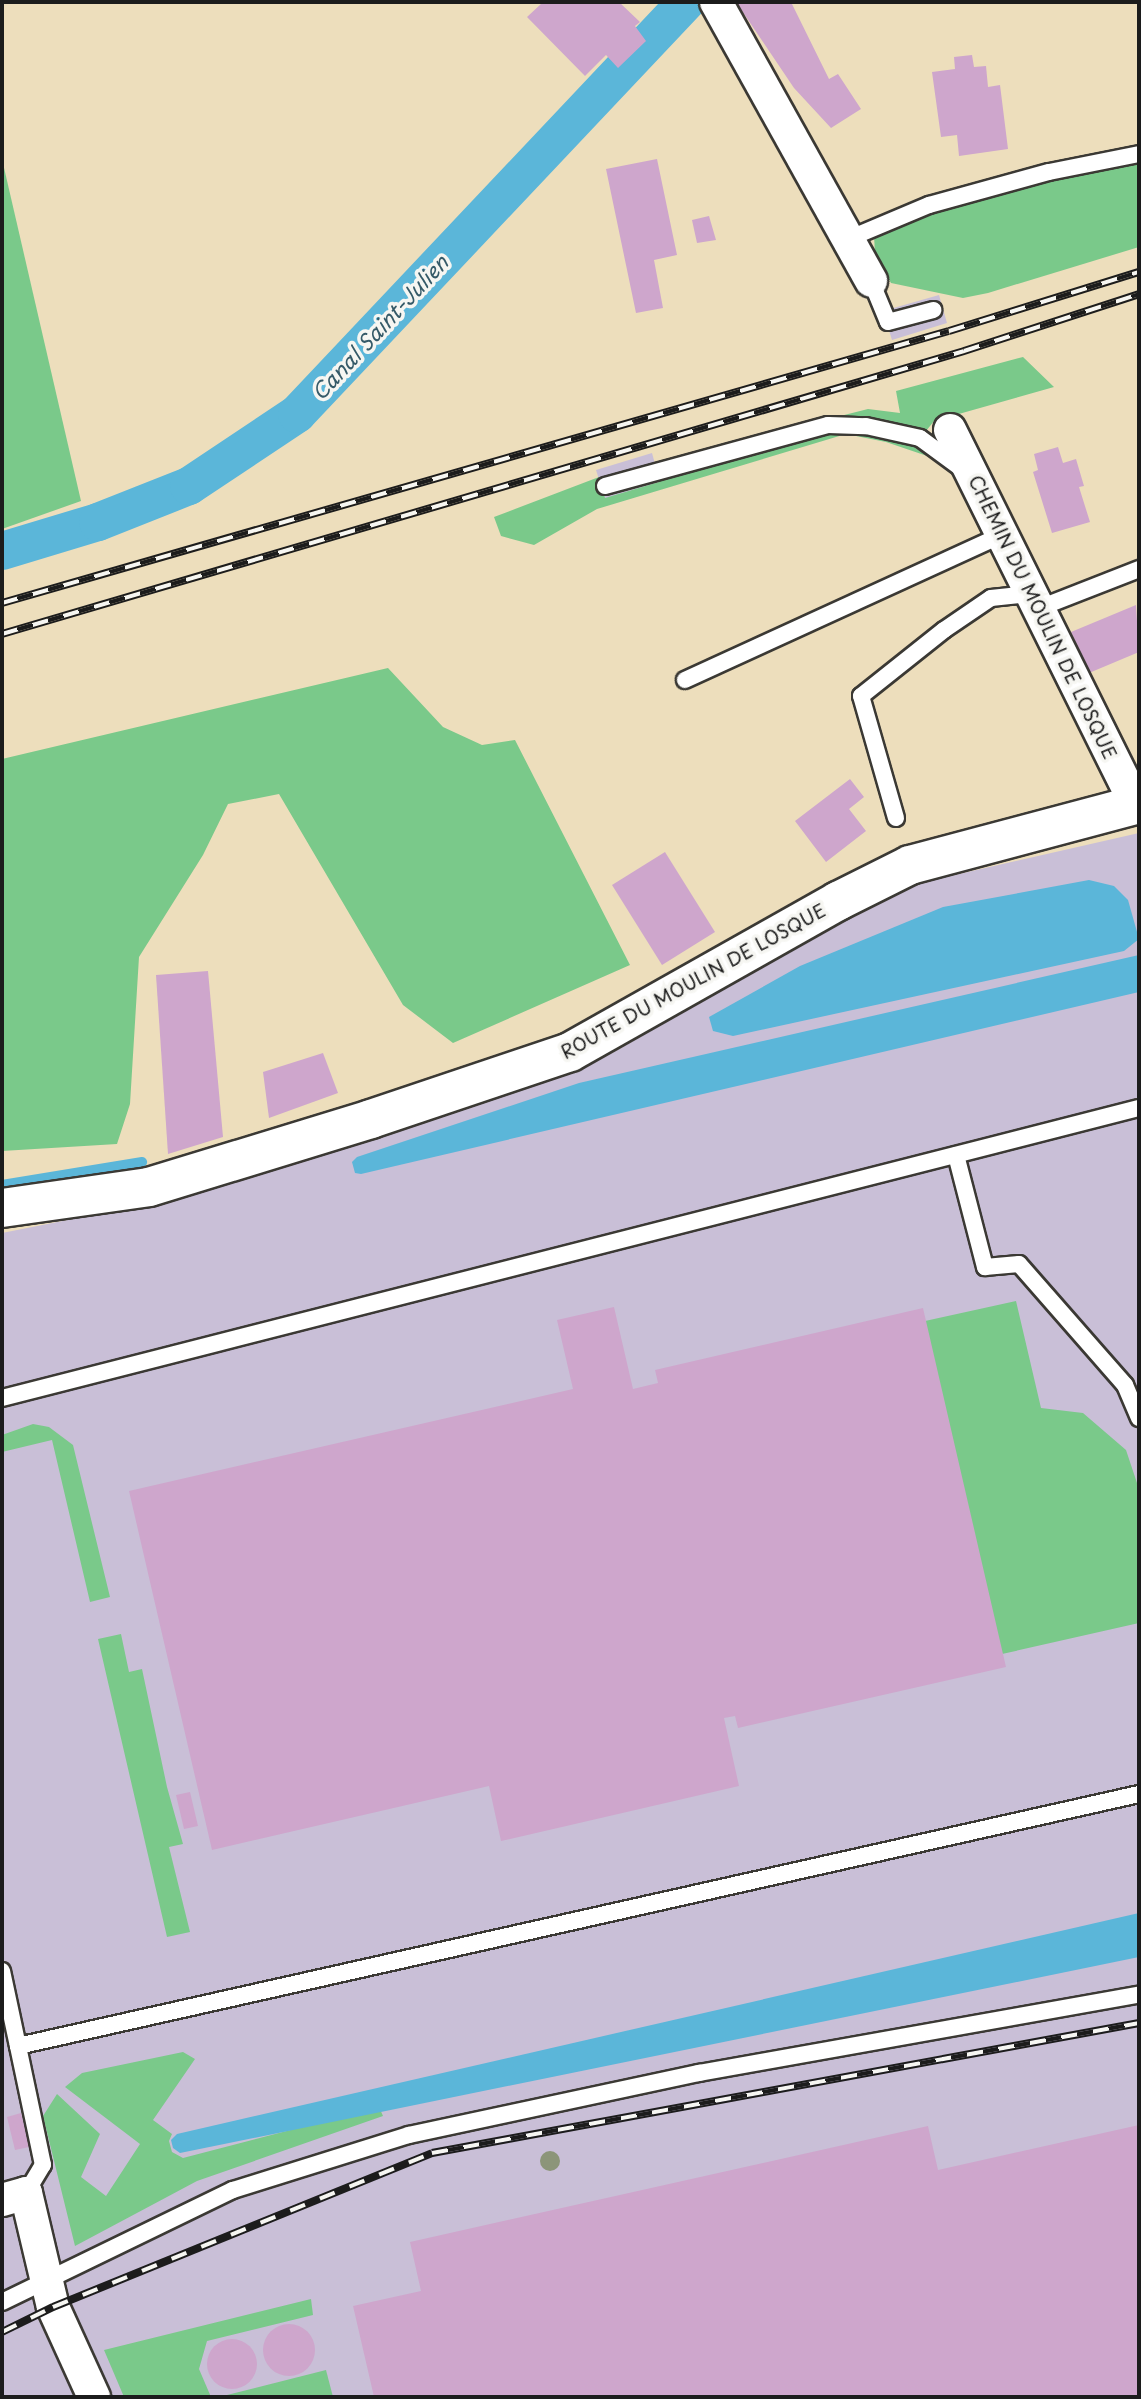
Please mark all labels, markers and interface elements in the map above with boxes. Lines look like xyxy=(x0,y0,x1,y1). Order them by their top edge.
water label: Canal Saint-Julien xyxy=(306,250,452,404)
street label: CHEMIN DU MOULIN DE LOSQUE xyxy=(963,470,1123,764)
street label: ROUTE DU MOULIN DE LOSQUE xyxy=(555,897,831,1065)

